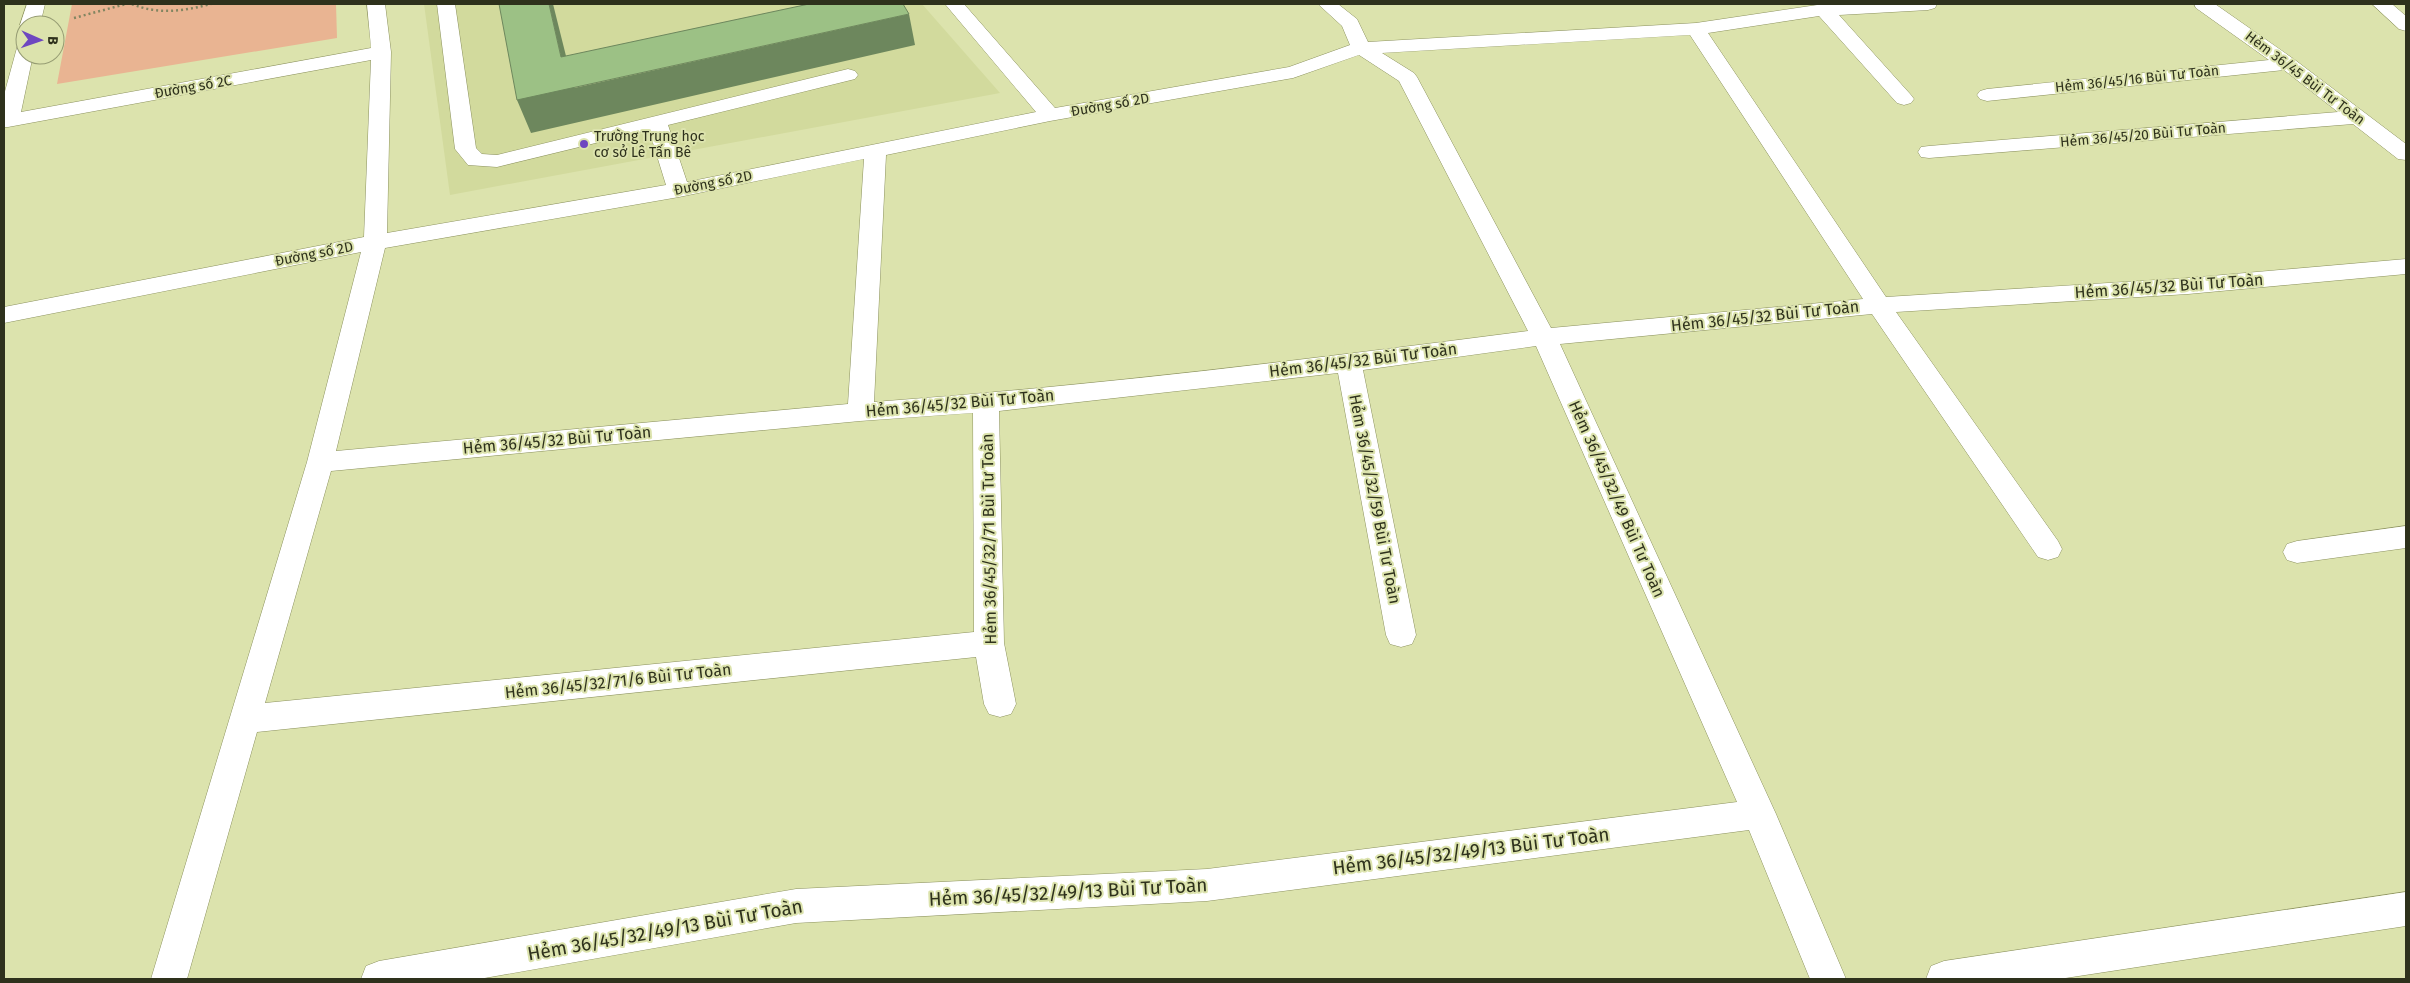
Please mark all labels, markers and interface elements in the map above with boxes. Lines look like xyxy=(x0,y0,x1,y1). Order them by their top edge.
north arrow xyxy=(15,15,65,65)
street label: Hẻm 36/45 Bùi Tư Toàn xyxy=(2242,28,2368,128)
text: B xyxy=(44,36,61,45)
street label: Hẻm 36/45/16 Bùi Tư Toàn xyxy=(2054,62,2220,96)
street label: Đường số 2C xyxy=(153,71,233,102)
street label: Đường số 2D xyxy=(1069,89,1150,120)
street label: Hẻm 36/45/20 Bùi Tư Toàn xyxy=(2059,119,2227,151)
place label: Trường Trung học cơ sở Lê Tấn Bê xyxy=(594,128,705,161)
marker: Trường Trung học cơ sở Lê Tấn Bê xyxy=(578,138,590,150)
street label: Đường số 2D xyxy=(672,166,754,199)
street label: Đường số 2D xyxy=(273,237,355,270)
street label: Hẻm 36/45/32 Bùi Tư Toàn xyxy=(2074,270,2264,302)
street label: Hẻm 36/45/32 Bùi Tư Toàn xyxy=(1670,297,1860,335)
street label: Hẻm 36/45/32 Bùi Tư Toàn xyxy=(1268,339,1458,381)
street label: Hẻm 36/45/32 Bùi Tư Toàn xyxy=(865,385,1055,421)
street label: Hẻm 36/45/32/59 Bùi Tư Toàn xyxy=(1345,393,1405,605)
street label: Hẻm 36/45/32/49 Bùi Tư Toàn xyxy=(1565,398,1669,600)
street label: Hẻm 36/45/32 Bùi Tư Toàn xyxy=(462,422,652,458)
street label: Hẻm 36/45/32/71 Bùi Tư Toàn xyxy=(978,433,1000,645)
street label: Hẻm 36/45/32/71/6 Bùi Tư Toàn xyxy=(504,660,732,702)
street label: Hẻm 36/45/32/49/13 Bùi Tư Toàn xyxy=(1331,823,1611,879)
street label: Hẻm 36/45/32/49/13 Bùi Tư Toàn xyxy=(928,873,1208,911)
street label: Hẻm 36/45/32/49/13 Bùi Tư Toàn xyxy=(526,894,804,966)

